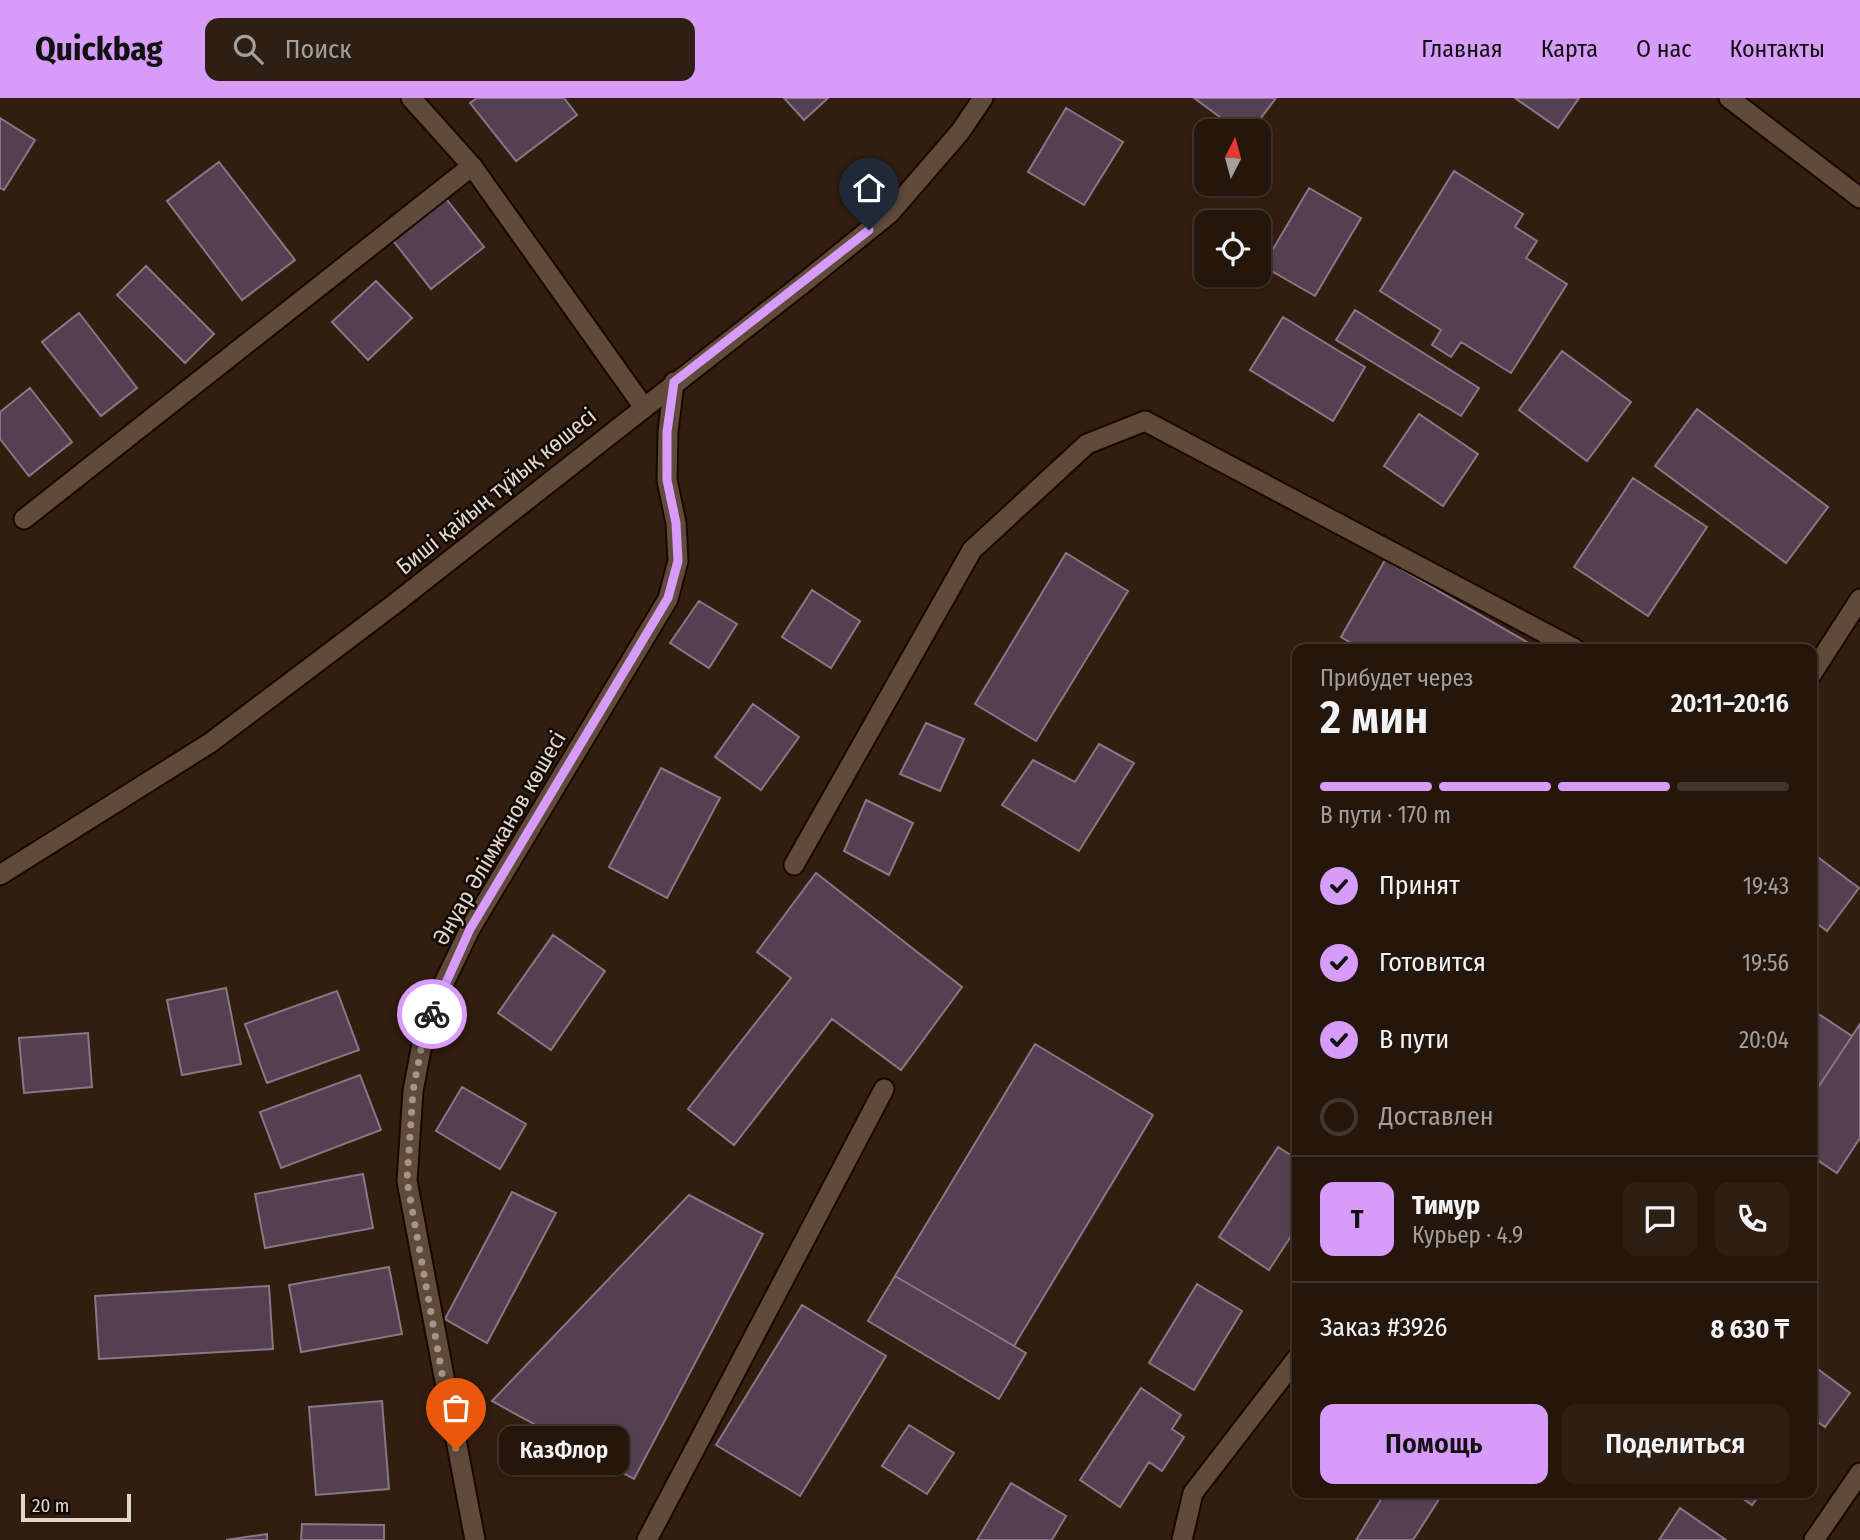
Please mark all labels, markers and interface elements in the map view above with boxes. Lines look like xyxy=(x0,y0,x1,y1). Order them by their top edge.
search box xyxy=(205,18,695,81)
text: Quickbag xyxy=(35,29,163,69)
icon: search xyxy=(229,30,267,68)
text: Поиск xyxy=(285,34,351,65)
text: Главная xyxy=(1421,35,1503,63)
text: Карта xyxy=(1541,35,1598,63)
text: О нас xyxy=(1636,35,1691,63)
text: Контакты xyxy=(1729,35,1825,63)
north arrow xyxy=(1194,119,1270,196)
map controls xyxy=(1194,119,1271,287)
pin xyxy=(839,158,899,230)
icon: home xyxy=(850,169,888,207)
button: locate xyxy=(1194,210,1271,287)
street label: Биші қайың тұйық көшесі xyxy=(390,402,602,580)
text: Прибудет через xyxy=(1320,664,1473,692)
text: 20:11–20:16 xyxy=(1671,688,1789,719)
text: 2 мин xyxy=(1320,690,1428,745)
street label: Әнуар Әлімжанов көшесі xyxy=(426,726,572,950)
text: В пути · 170 m xyxy=(1320,801,1451,829)
icon: check xyxy=(1320,867,1358,905)
text: Принят xyxy=(1379,870,1460,901)
text: 19:43 xyxy=(1743,872,1789,900)
icon: check xyxy=(1320,944,1358,982)
text: Готовится xyxy=(1379,947,1486,978)
text: 19:56 xyxy=(1742,949,1789,977)
courier xyxy=(397,979,467,1049)
icon: bike xyxy=(413,995,451,1033)
icon: check xyxy=(1320,1021,1358,1059)
text: В пути xyxy=(1379,1024,1449,1055)
text: 20:04 xyxy=(1739,1026,1789,1054)
text: Доставлен xyxy=(1379,1101,1494,1132)
button: chat xyxy=(1623,1182,1697,1256)
button: phone xyxy=(1715,1182,1789,1256)
text: Тимур xyxy=(1412,1190,1480,1221)
text: Т xyxy=(1351,1204,1363,1235)
text: Курьер · 4.9 xyxy=(1412,1221,1523,1249)
text: Заказ #3926 xyxy=(1320,1312,1447,1343)
text: 8 630 ₸ xyxy=(1710,1314,1789,1345)
pin xyxy=(426,1378,486,1450)
icon: bag xyxy=(437,1389,475,1427)
button: Помощь xyxy=(1320,1404,1548,1484)
button: Поделиться xyxy=(1562,1404,1789,1484)
callout: КазФлор xyxy=(498,1426,628,1474)
text: КазФлор xyxy=(520,1436,608,1464)
scale bar xyxy=(21,1491,131,1523)
text: 20 m xyxy=(32,1494,69,1517)

